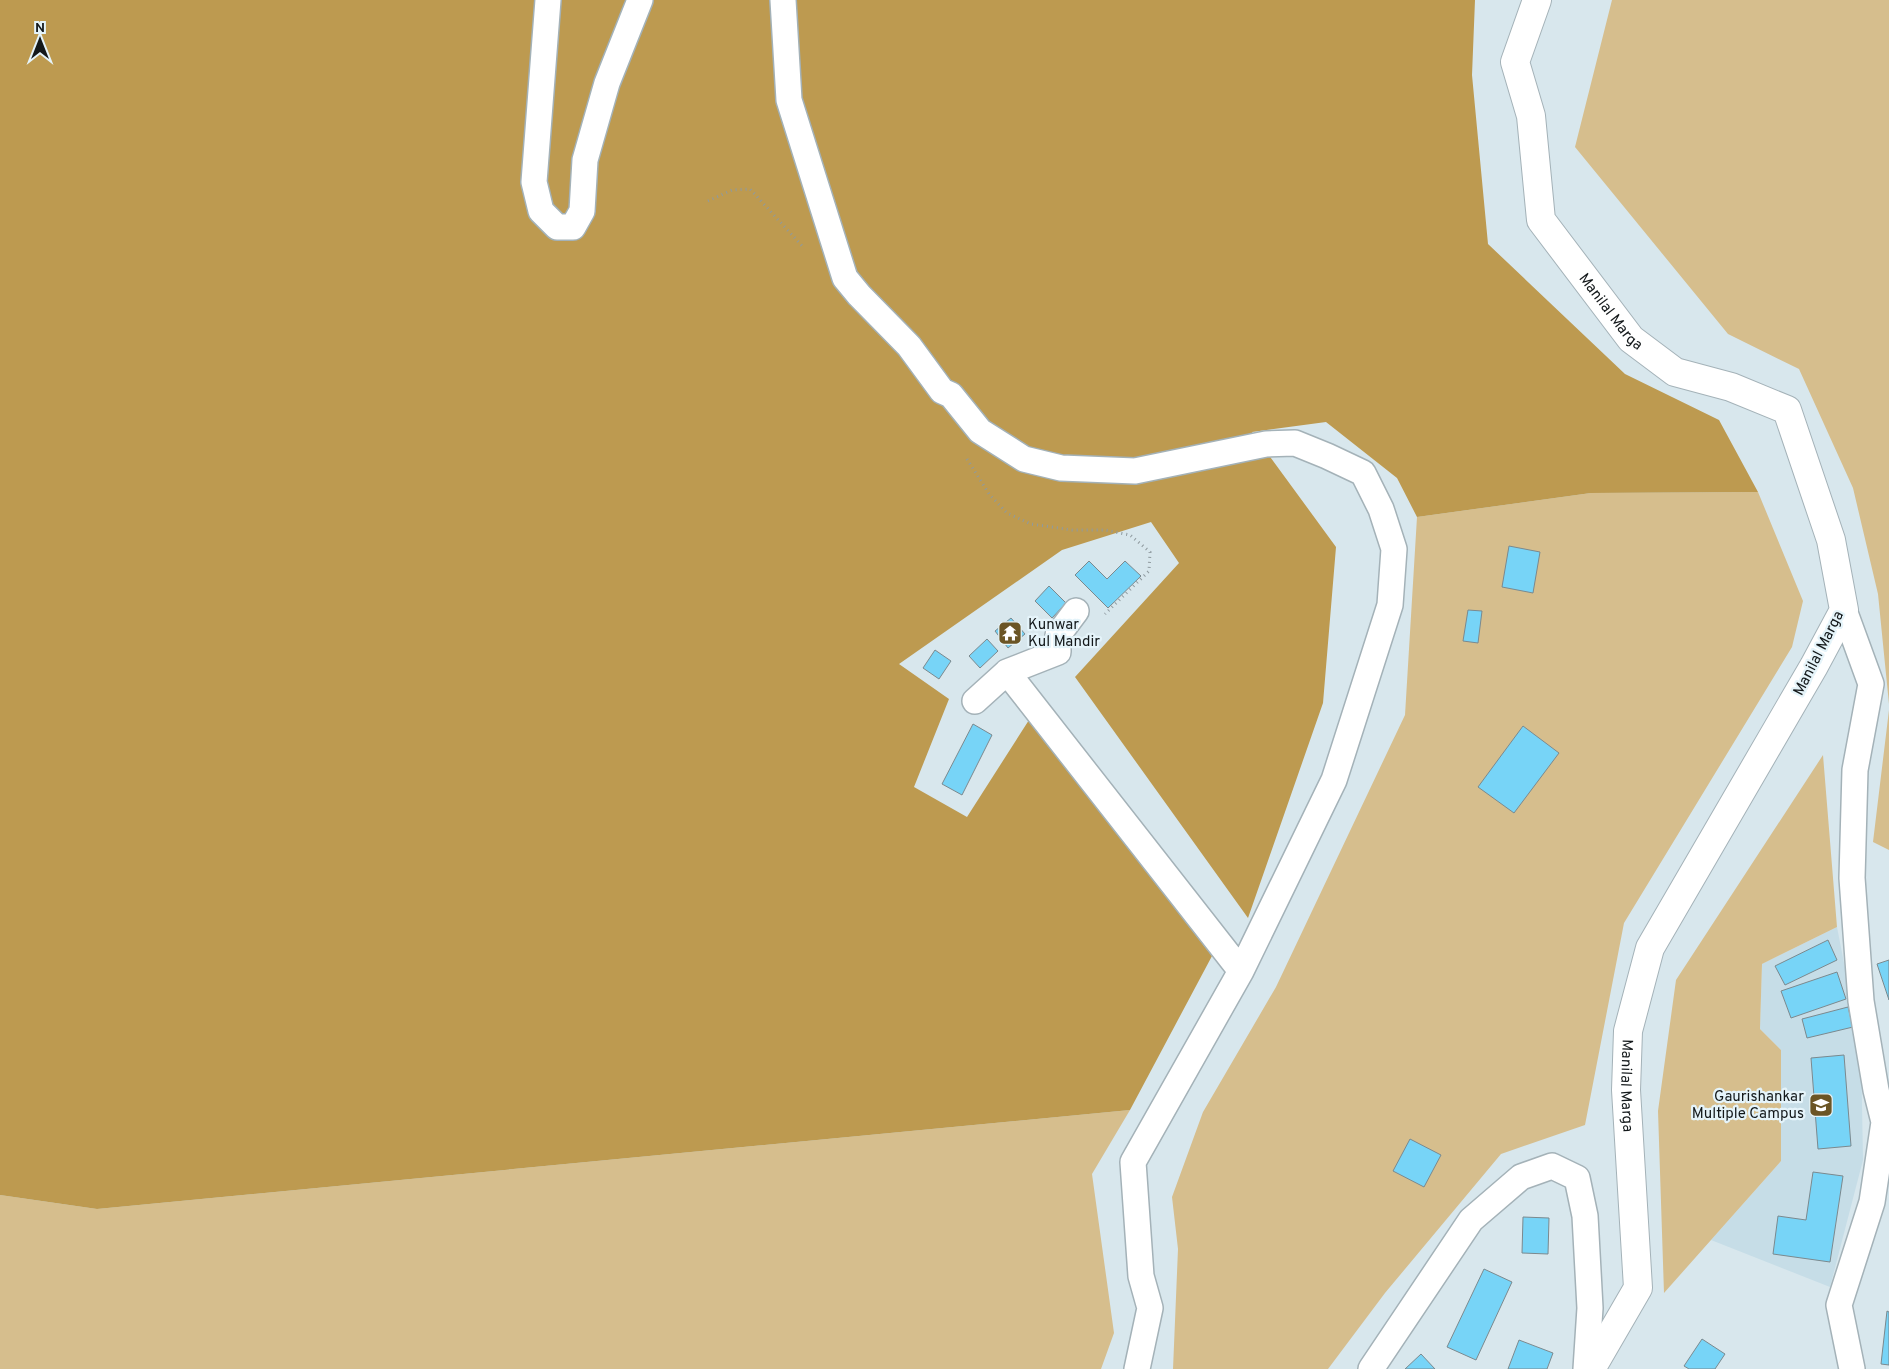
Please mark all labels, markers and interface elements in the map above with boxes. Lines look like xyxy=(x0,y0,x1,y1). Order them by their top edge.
north arrow xyxy=(15,15,65,65)
text: N xyxy=(35,20,45,37)
street label: Manilal Marga xyxy=(1574,270,1646,355)
street label: Manilal Marga xyxy=(1790,608,1849,699)
place label: Kunwar Kul Mandir xyxy=(1028,616,1100,652)
temple icon: Kunwar Kul Mandir xyxy=(997,620,1023,646)
street label: Manilal Marga xyxy=(1615,1039,1637,1133)
place label: Gaurishankar Multiple Campus xyxy=(1692,1088,1804,1124)
school or university icon: Gaurishankar Multiple Campus xyxy=(1808,1092,1834,1118)

